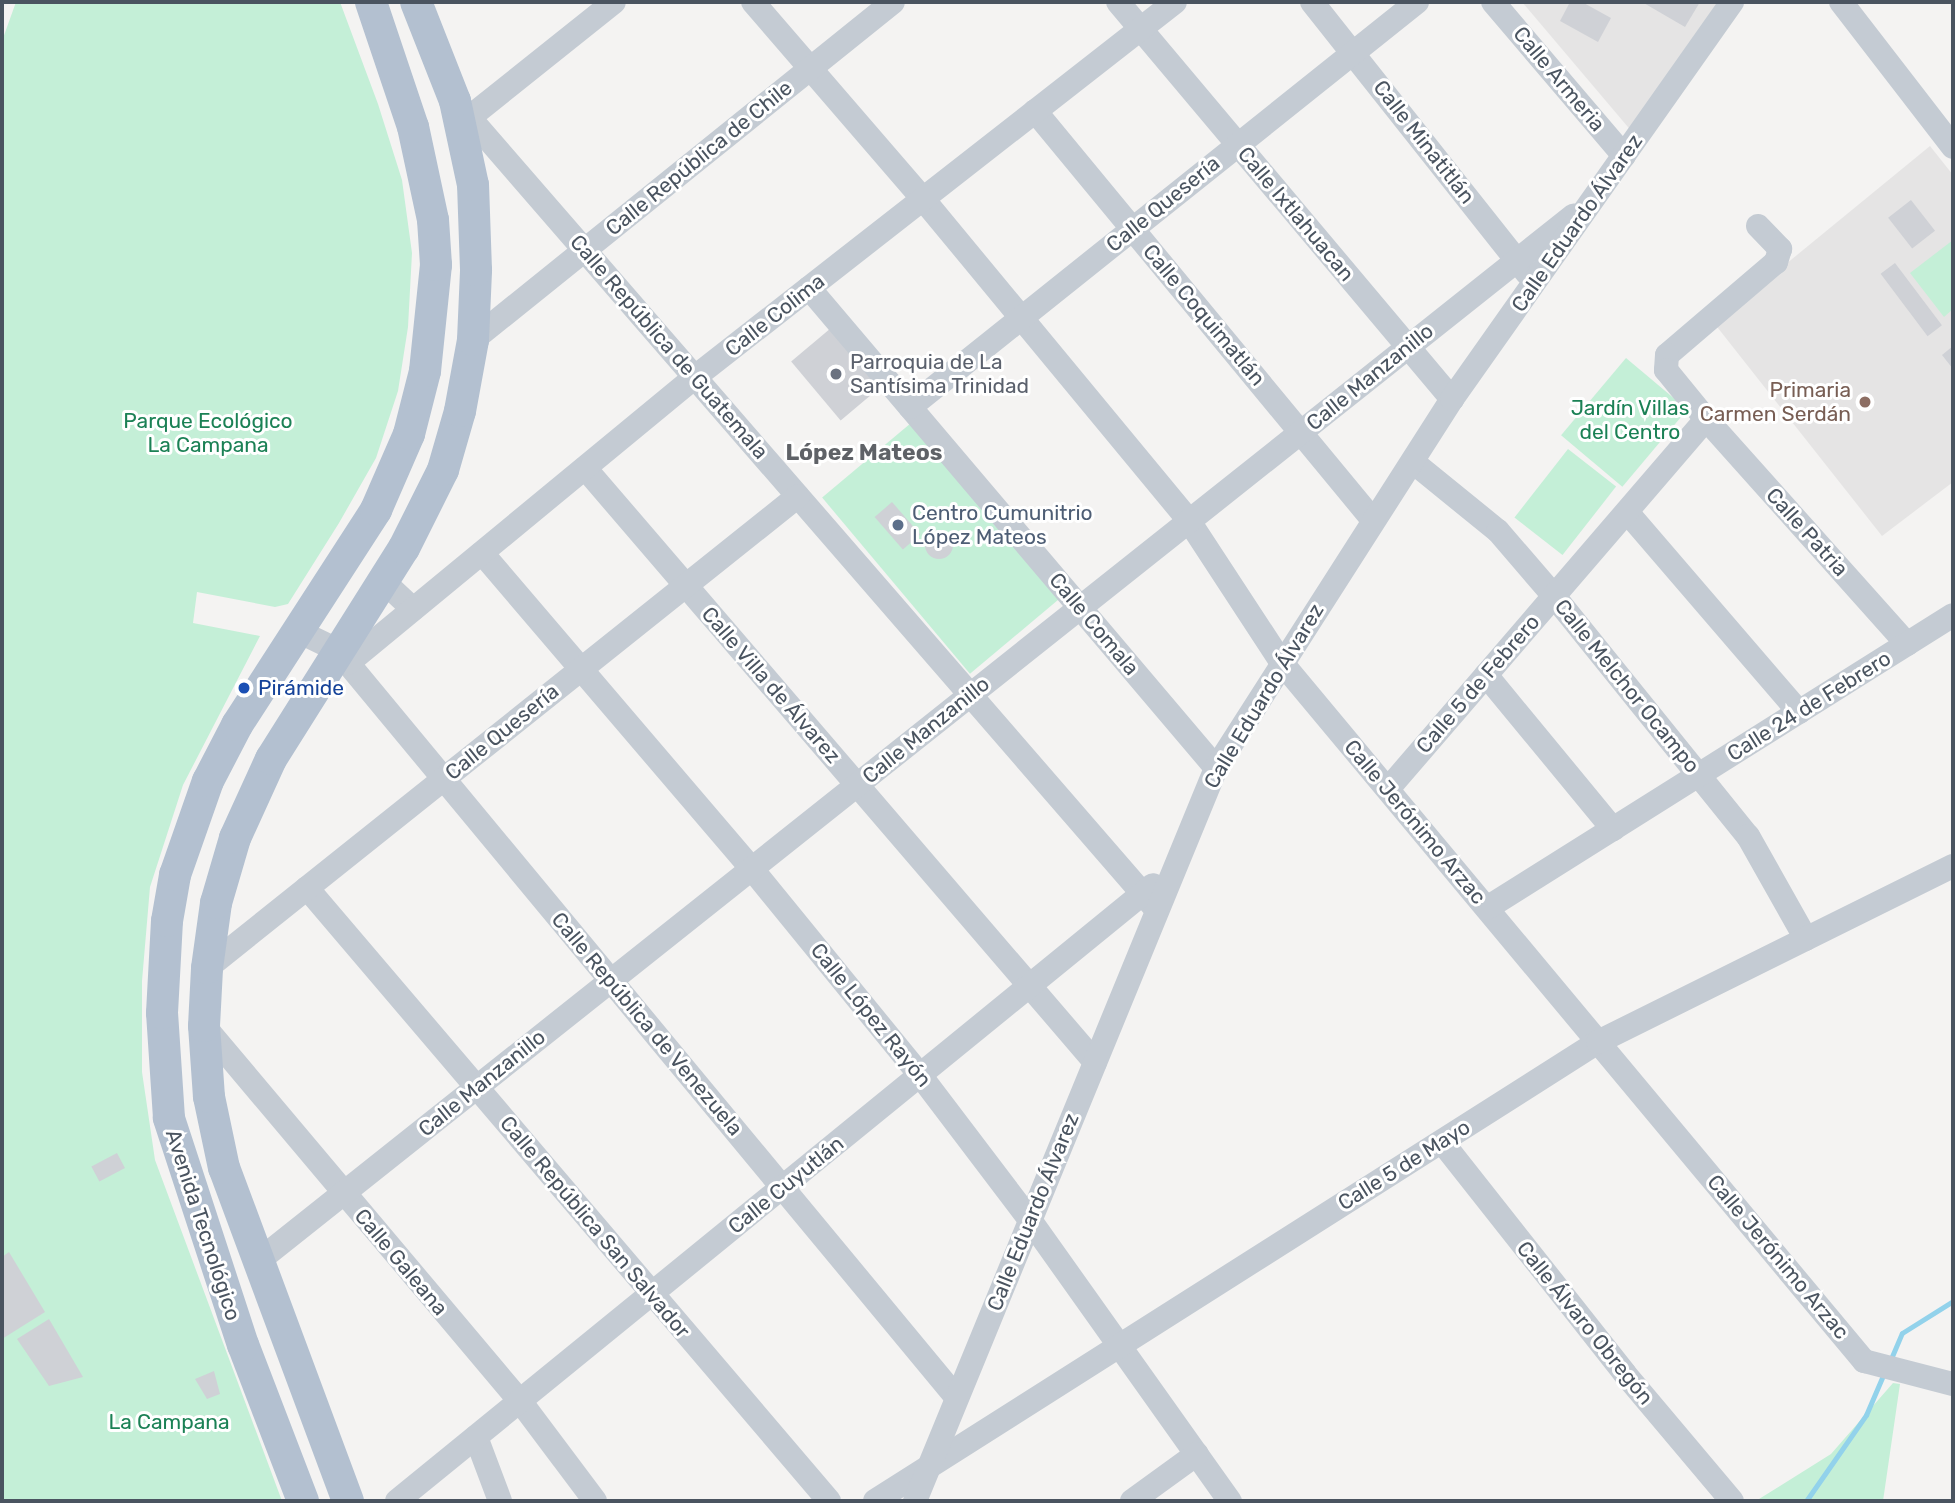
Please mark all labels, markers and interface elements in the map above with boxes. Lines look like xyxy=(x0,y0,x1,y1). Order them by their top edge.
street label: Calle Armeria xyxy=(1508,21,1610,137)
street label: Calle República de Chile xyxy=(601,75,797,241)
street label: Calle Minatitlán xyxy=(1368,75,1480,209)
street label: Calle Eduardo Álvarez xyxy=(1506,129,1648,317)
street label: Calle Ixtlahuacan xyxy=(1232,142,1360,286)
street label: Calle Quesería xyxy=(1101,151,1225,257)
street label: Calle República de Guatemala xyxy=(565,230,773,464)
street label: Calle Coquimatlán xyxy=(1138,239,1270,391)
street label: Calle Colima xyxy=(720,268,830,362)
street label: Calle Manzanillo xyxy=(1301,318,1439,436)
place label: Parroquia de La Santísima Trinidad xyxy=(850,349,1030,399)
marker: Parroquia de La Santísima Trinidad xyxy=(828,366,844,382)
place label: Primaria Carmen Serdán xyxy=(1700,377,1851,427)
marker: Primaria Carmen Serdán xyxy=(1857,394,1873,410)
park label: Jardín Villas del Centro xyxy=(1570,395,1690,445)
park label: Parque Ecológico La Campana xyxy=(123,408,293,458)
district label: López Mateos xyxy=(785,438,943,466)
street label: Calle Patria xyxy=(1761,483,1853,581)
place label: Centro Cumunitrio López Mateos xyxy=(912,500,1093,550)
marker: Centro Cumunitrio López Mateos xyxy=(890,517,906,533)
street label: Calle Comala xyxy=(1044,568,1144,680)
street label: Calle Melchor Ocampo xyxy=(1549,594,1705,778)
street label: Calle Eduardo Álvarez xyxy=(1199,599,1329,793)
street label: Calle Villa de Álvarez xyxy=(696,601,846,769)
street label: Calle 5 de Febrero xyxy=(1411,610,1545,758)
street label: Calle 24 de Febrero xyxy=(1723,645,1895,767)
street label: Calle Manzanillo xyxy=(857,671,995,789)
place label: Pirámide xyxy=(258,675,344,701)
street label: Calle Quesería xyxy=(440,679,564,785)
marker: Pirámide xyxy=(236,680,252,696)
street label: Calle Jerónimo Arzac xyxy=(1339,735,1491,909)
street label: Calle República de Venezuela xyxy=(546,907,748,1141)
street label: Calle López Rayón xyxy=(805,938,937,1092)
street label: Calle Manzanillo xyxy=(413,1024,551,1142)
street label: Calle Eduardo Álvarez xyxy=(982,1109,1084,1315)
street label: Calle República San Salvador xyxy=(495,1111,695,1343)
street label: Calle 5 de Mayo xyxy=(1333,1114,1475,1216)
street label: Avenida Tecnológico xyxy=(160,1126,246,1324)
street label: Calle Cuyutlán xyxy=(723,1131,849,1239)
street label: Calle Jerónimo Arzac xyxy=(1702,1170,1854,1344)
street label: Calle Galeana xyxy=(349,1204,453,1320)
street label: Calle Álvaro Obregón xyxy=(1511,1236,1659,1410)
park label: La Campana xyxy=(108,1409,230,1435)

